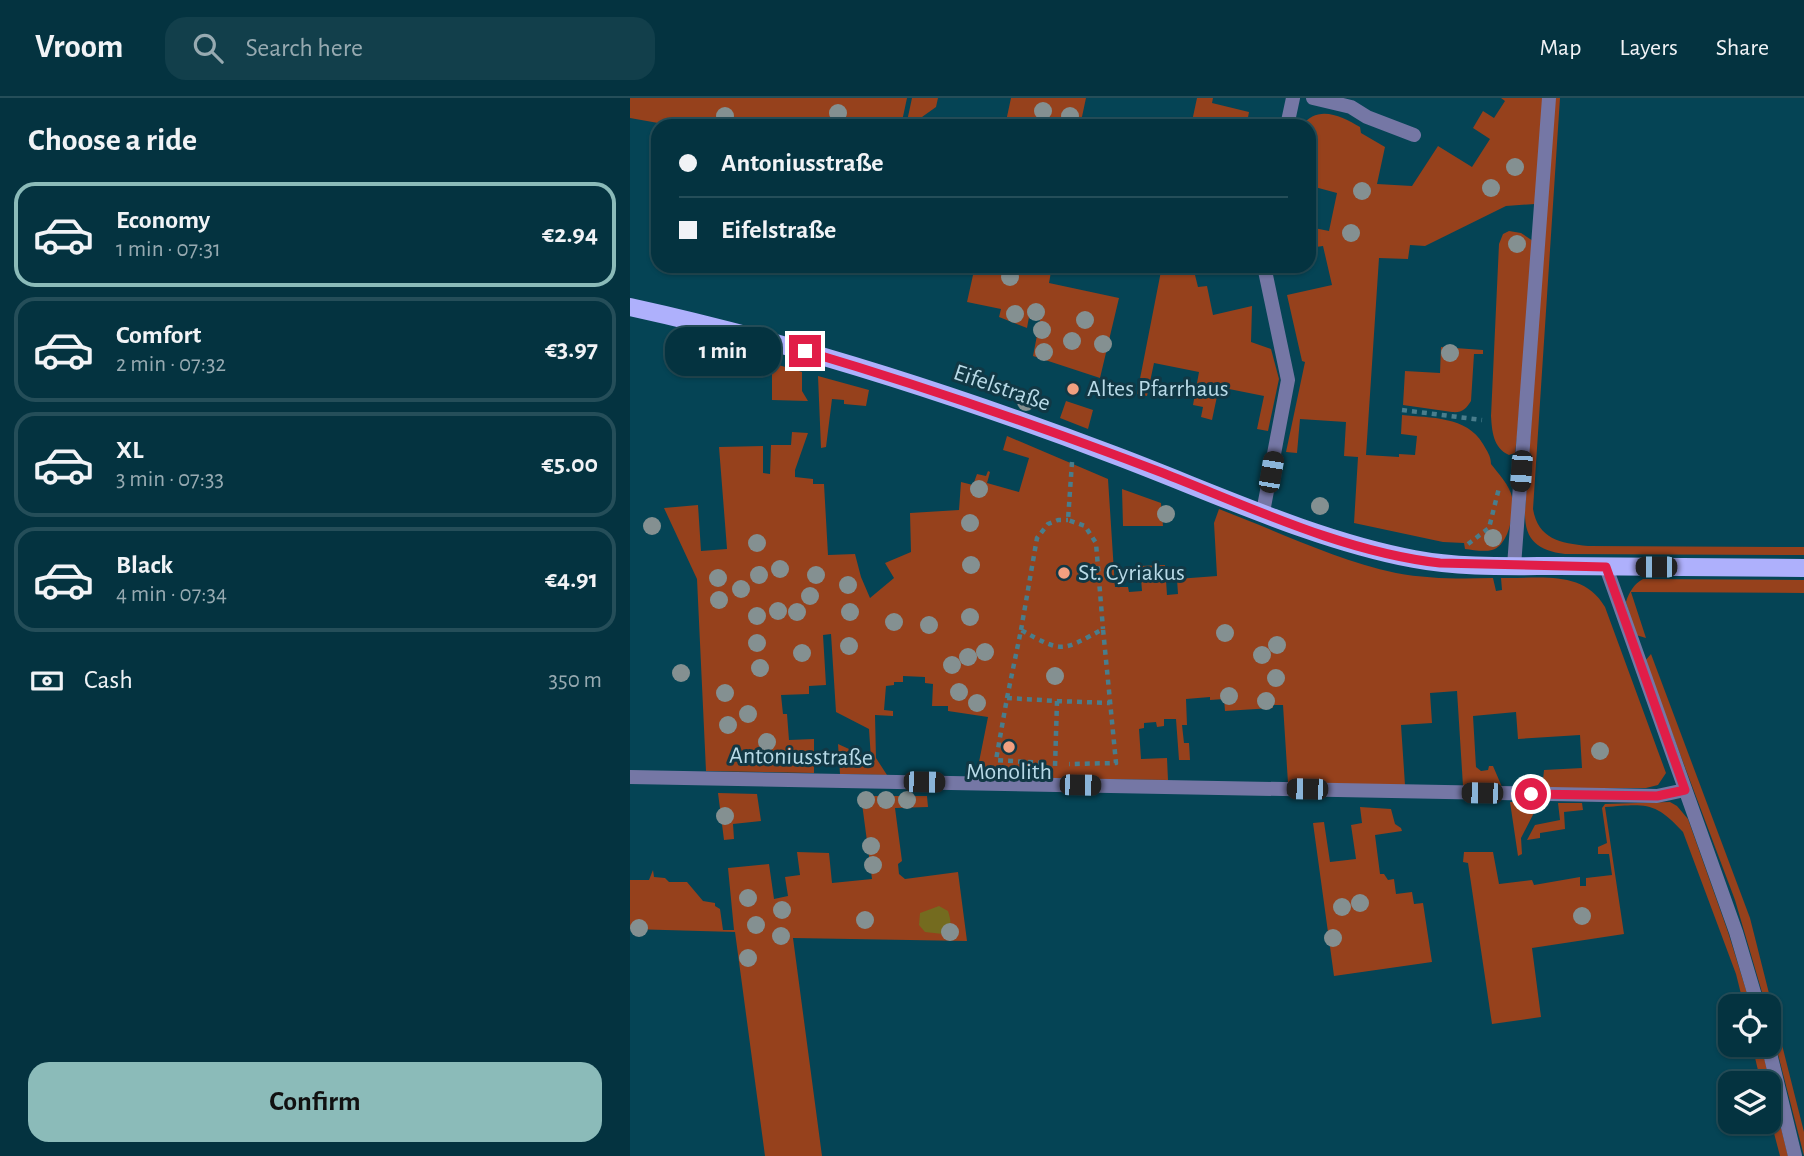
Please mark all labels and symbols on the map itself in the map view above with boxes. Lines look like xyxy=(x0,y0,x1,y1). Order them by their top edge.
callout: 1 min xyxy=(665,327,780,376)
route end xyxy=(789,335,821,367)
street label: Eifelstraße xyxy=(950,360,1054,416)
place label: Altes Pfarrhaus xyxy=(1087,377,1229,401)
marker: Altes Pfarrhaus xyxy=(1065,381,1081,397)
car xyxy=(1258,449,1285,495)
car xyxy=(1510,449,1533,493)
car xyxy=(1636,557,1678,578)
place label: St. Cyriakus xyxy=(1078,561,1185,585)
marker: St. Cyriakus xyxy=(1056,565,1072,581)
marker: Monolith xyxy=(1001,739,1017,755)
street label: Antoniusstraße xyxy=(729,744,873,770)
place label: Monolith xyxy=(966,760,1052,784)
car xyxy=(903,771,946,793)
car xyxy=(1059,774,1102,796)
car xyxy=(1286,778,1329,800)
route start xyxy=(1515,778,1547,810)
car xyxy=(1461,782,1504,804)

